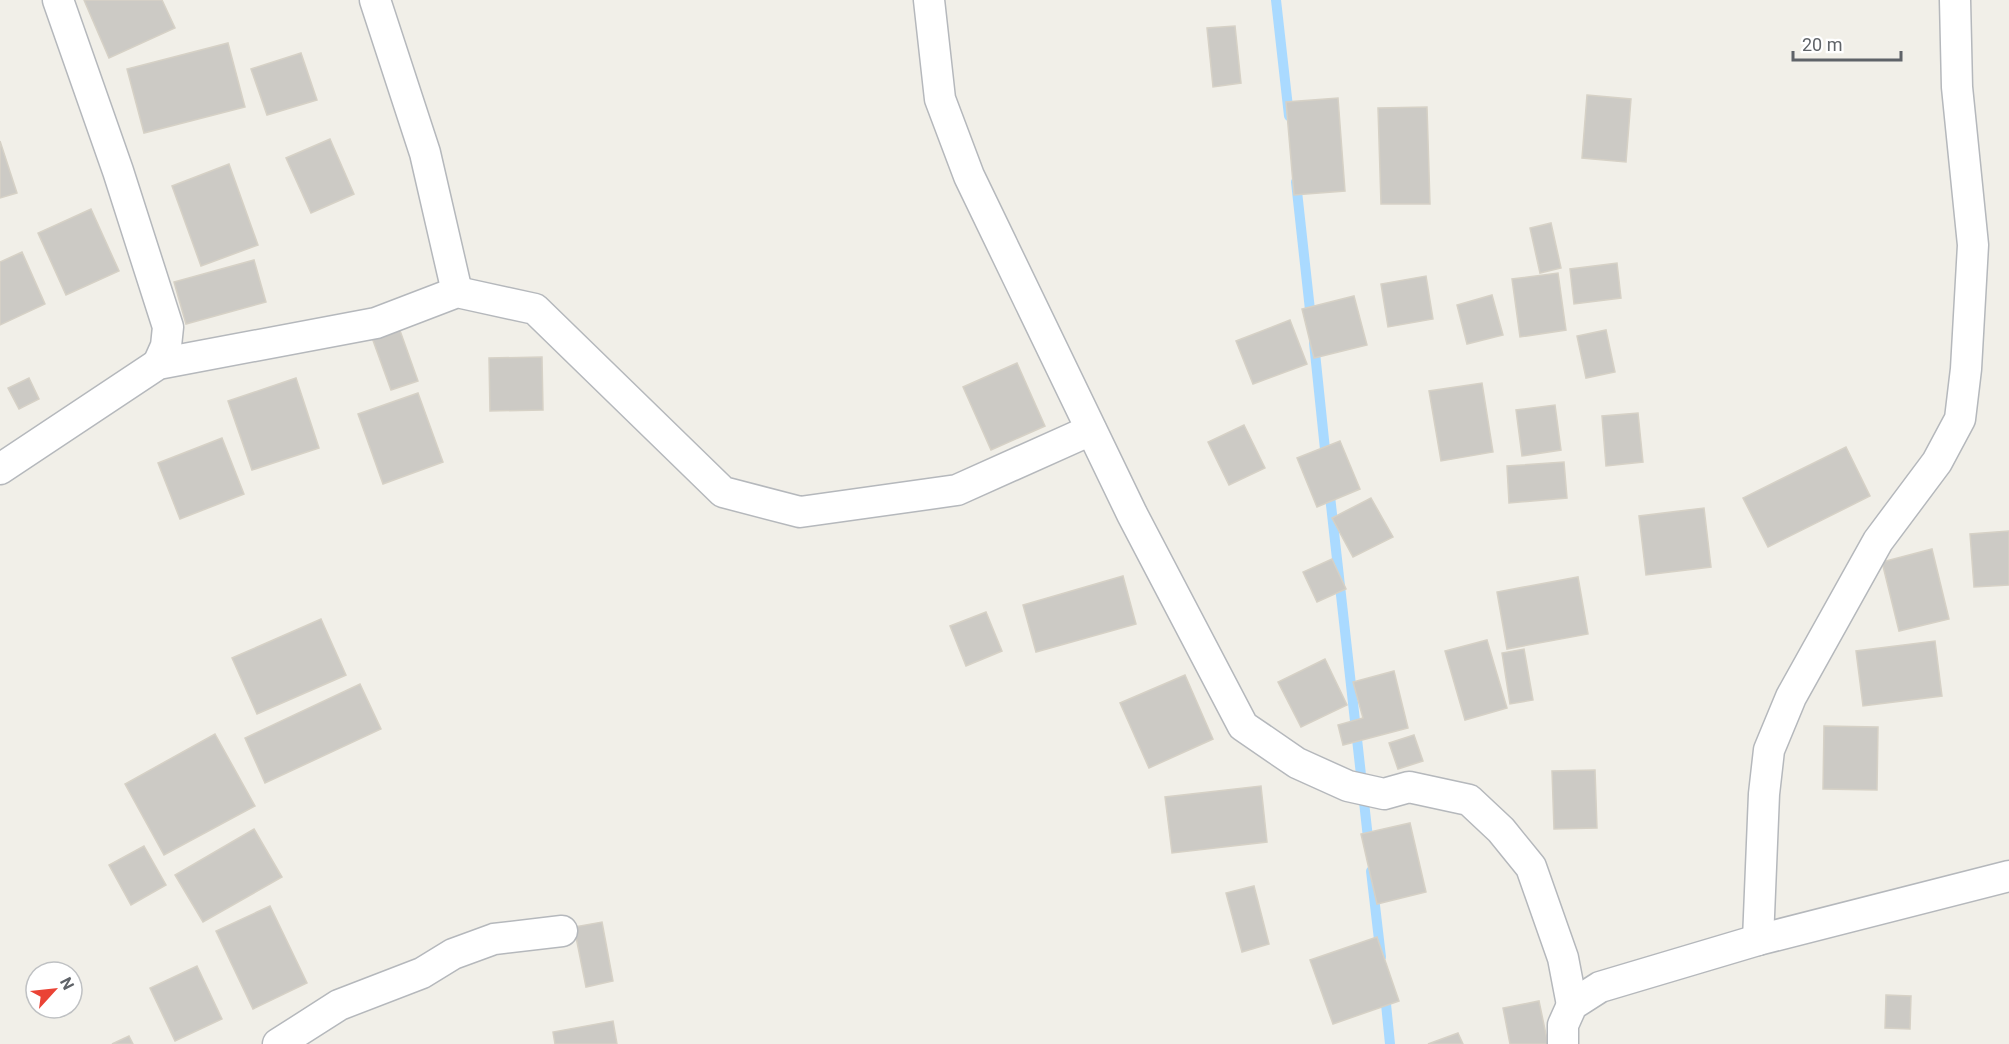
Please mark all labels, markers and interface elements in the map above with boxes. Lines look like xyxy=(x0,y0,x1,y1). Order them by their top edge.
scale bar xyxy=(1793,24,1901,62)
text: 20 m xyxy=(1802,34,1842,55)
north arrow xyxy=(24,960,84,1020)
text: N xyxy=(56,974,78,993)

